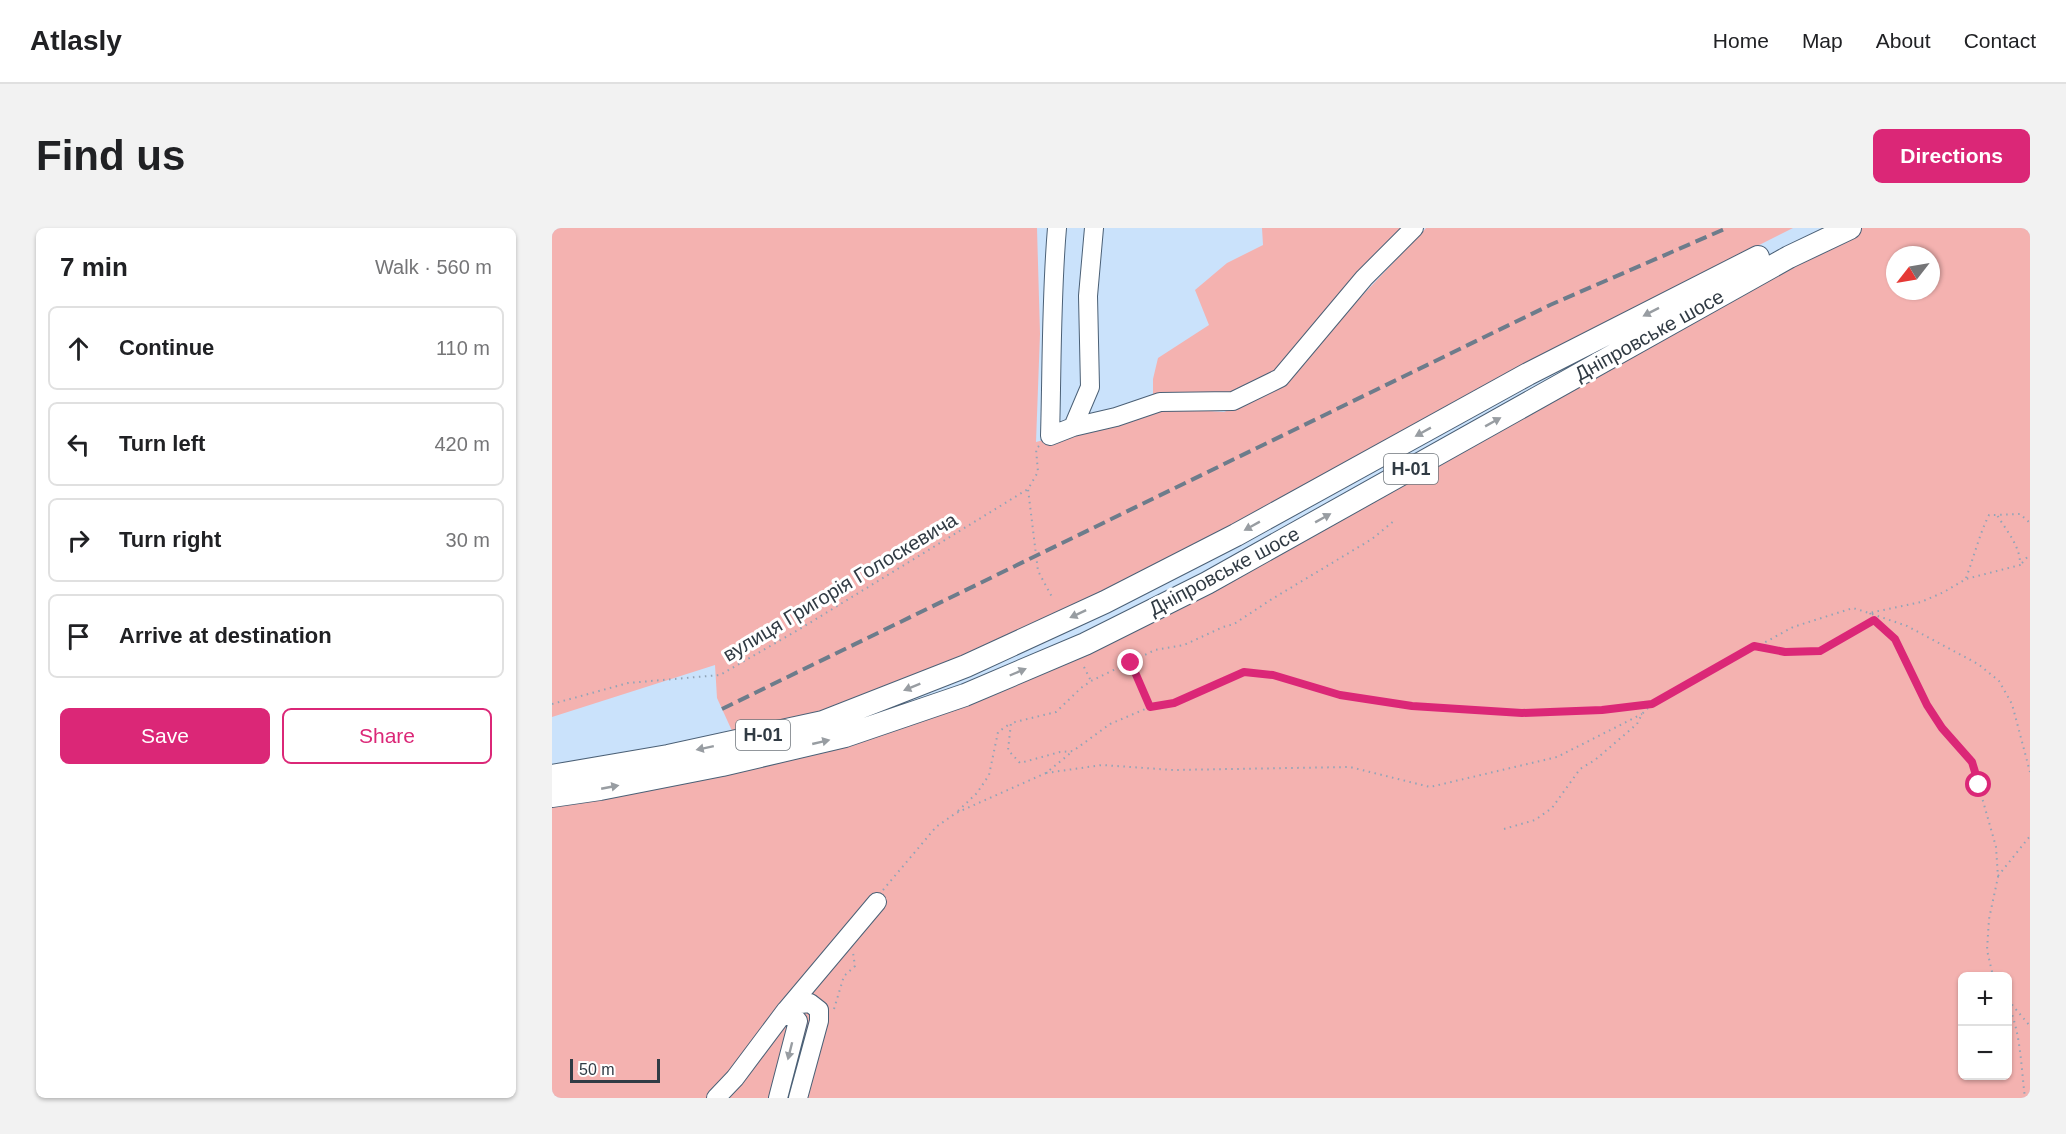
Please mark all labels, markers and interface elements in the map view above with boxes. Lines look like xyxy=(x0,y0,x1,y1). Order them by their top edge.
text: Atlasly xyxy=(30,25,122,56)
text: Home xyxy=(1713,29,1769,52)
text: Map xyxy=(1802,29,1843,52)
text: About xyxy=(1876,29,1931,52)
text: Contact xyxy=(1964,29,2036,52)
button: Directions xyxy=(1873,129,2030,183)
text: Find us xyxy=(36,132,185,179)
north arrow xyxy=(1886,246,1940,300)
text: 7 min xyxy=(60,252,128,282)
text: Walk · 560 m xyxy=(375,256,492,278)
street label: Дніпровське шосе xyxy=(1571,285,1727,385)
one-way arrow xyxy=(1643,307,1660,316)
icon: ahead xyxy=(62,332,95,365)
text: Continue xyxy=(119,335,214,360)
text: 110 m xyxy=(436,337,490,359)
one-way arrow xyxy=(1485,418,1502,428)
one-way arrow xyxy=(1414,427,1431,437)
icon: left xyxy=(62,428,95,461)
text: Turn left xyxy=(119,431,205,456)
text: 420 m xyxy=(434,433,490,455)
road number: Н-01 xyxy=(1384,454,1438,484)
street label: вулиця Григорія Голоскевича xyxy=(719,508,962,666)
one-way arrow xyxy=(1315,513,1332,523)
one-way arrow xyxy=(1244,521,1261,531)
street label: Дніпровське шосе xyxy=(1145,522,1303,620)
icon: right xyxy=(62,524,95,557)
text: Turn right xyxy=(119,527,221,552)
text: 30 m xyxy=(446,529,490,551)
one-way arrow xyxy=(1069,609,1087,619)
icon: arrive xyxy=(62,620,95,653)
text: Arrive at destination xyxy=(119,623,332,648)
route end xyxy=(1117,649,1143,675)
one-way arrow xyxy=(1010,667,1028,677)
one-way arrow xyxy=(902,682,920,692)
button: Save xyxy=(60,708,270,764)
button: Share xyxy=(282,708,492,764)
road number: Н-01 xyxy=(736,720,790,750)
one-way arrow xyxy=(812,736,830,746)
one-way arrow xyxy=(695,744,714,753)
route start xyxy=(1965,771,1991,797)
one-way arrow xyxy=(600,782,619,791)
map controls xyxy=(1958,972,2012,1080)
button: + xyxy=(1958,972,2012,1026)
button: − xyxy=(1958,1026,2012,1080)
one-way arrow xyxy=(785,1042,795,1060)
scale bar xyxy=(570,1056,660,1084)
text: 50 m xyxy=(579,1061,615,1078)

